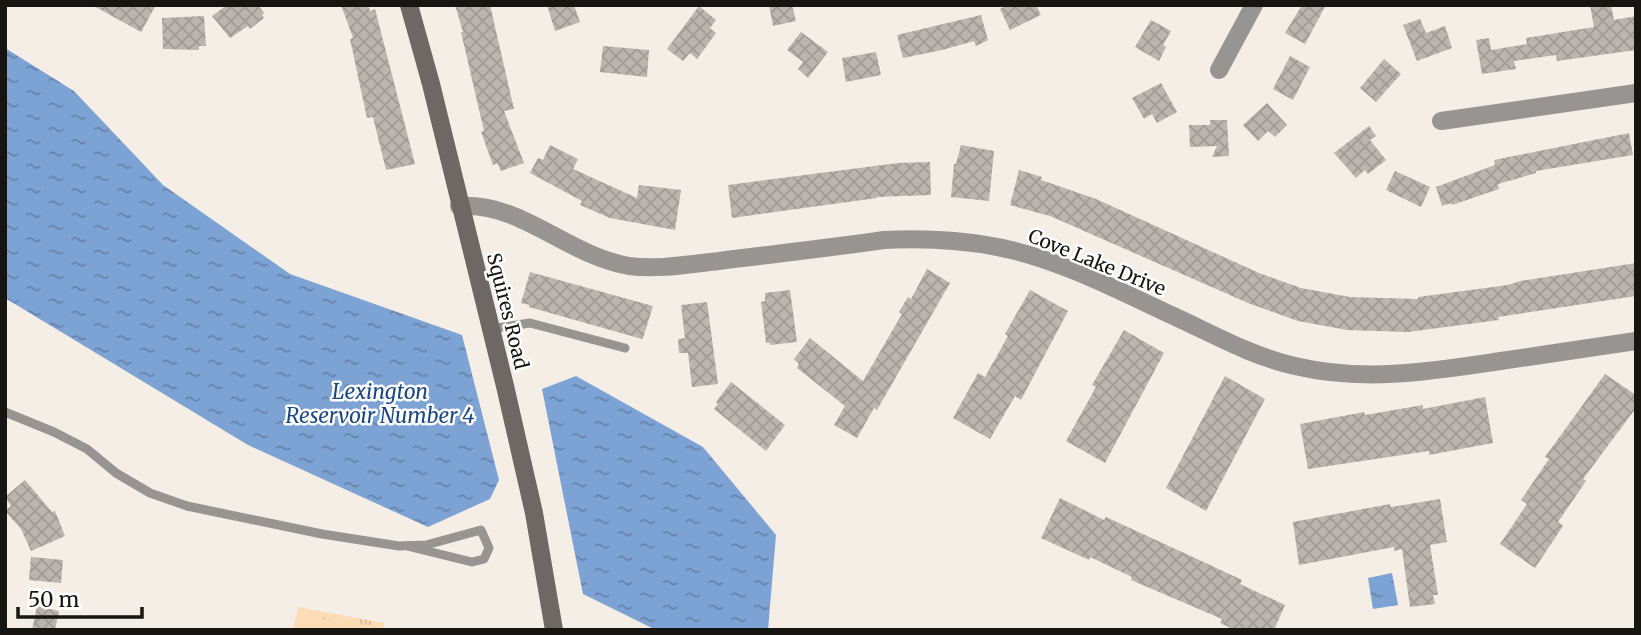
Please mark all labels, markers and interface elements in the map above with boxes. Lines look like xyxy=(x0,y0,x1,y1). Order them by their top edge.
street label: Cove Lake Drive xyxy=(1025,224,1169,301)
street label: Squires Road xyxy=(482,250,534,372)
water label: Lexington Reservoir Number 4 xyxy=(285,378,475,429)
scale bar xyxy=(18,576,142,620)
text: 50 m xyxy=(28,586,79,613)

